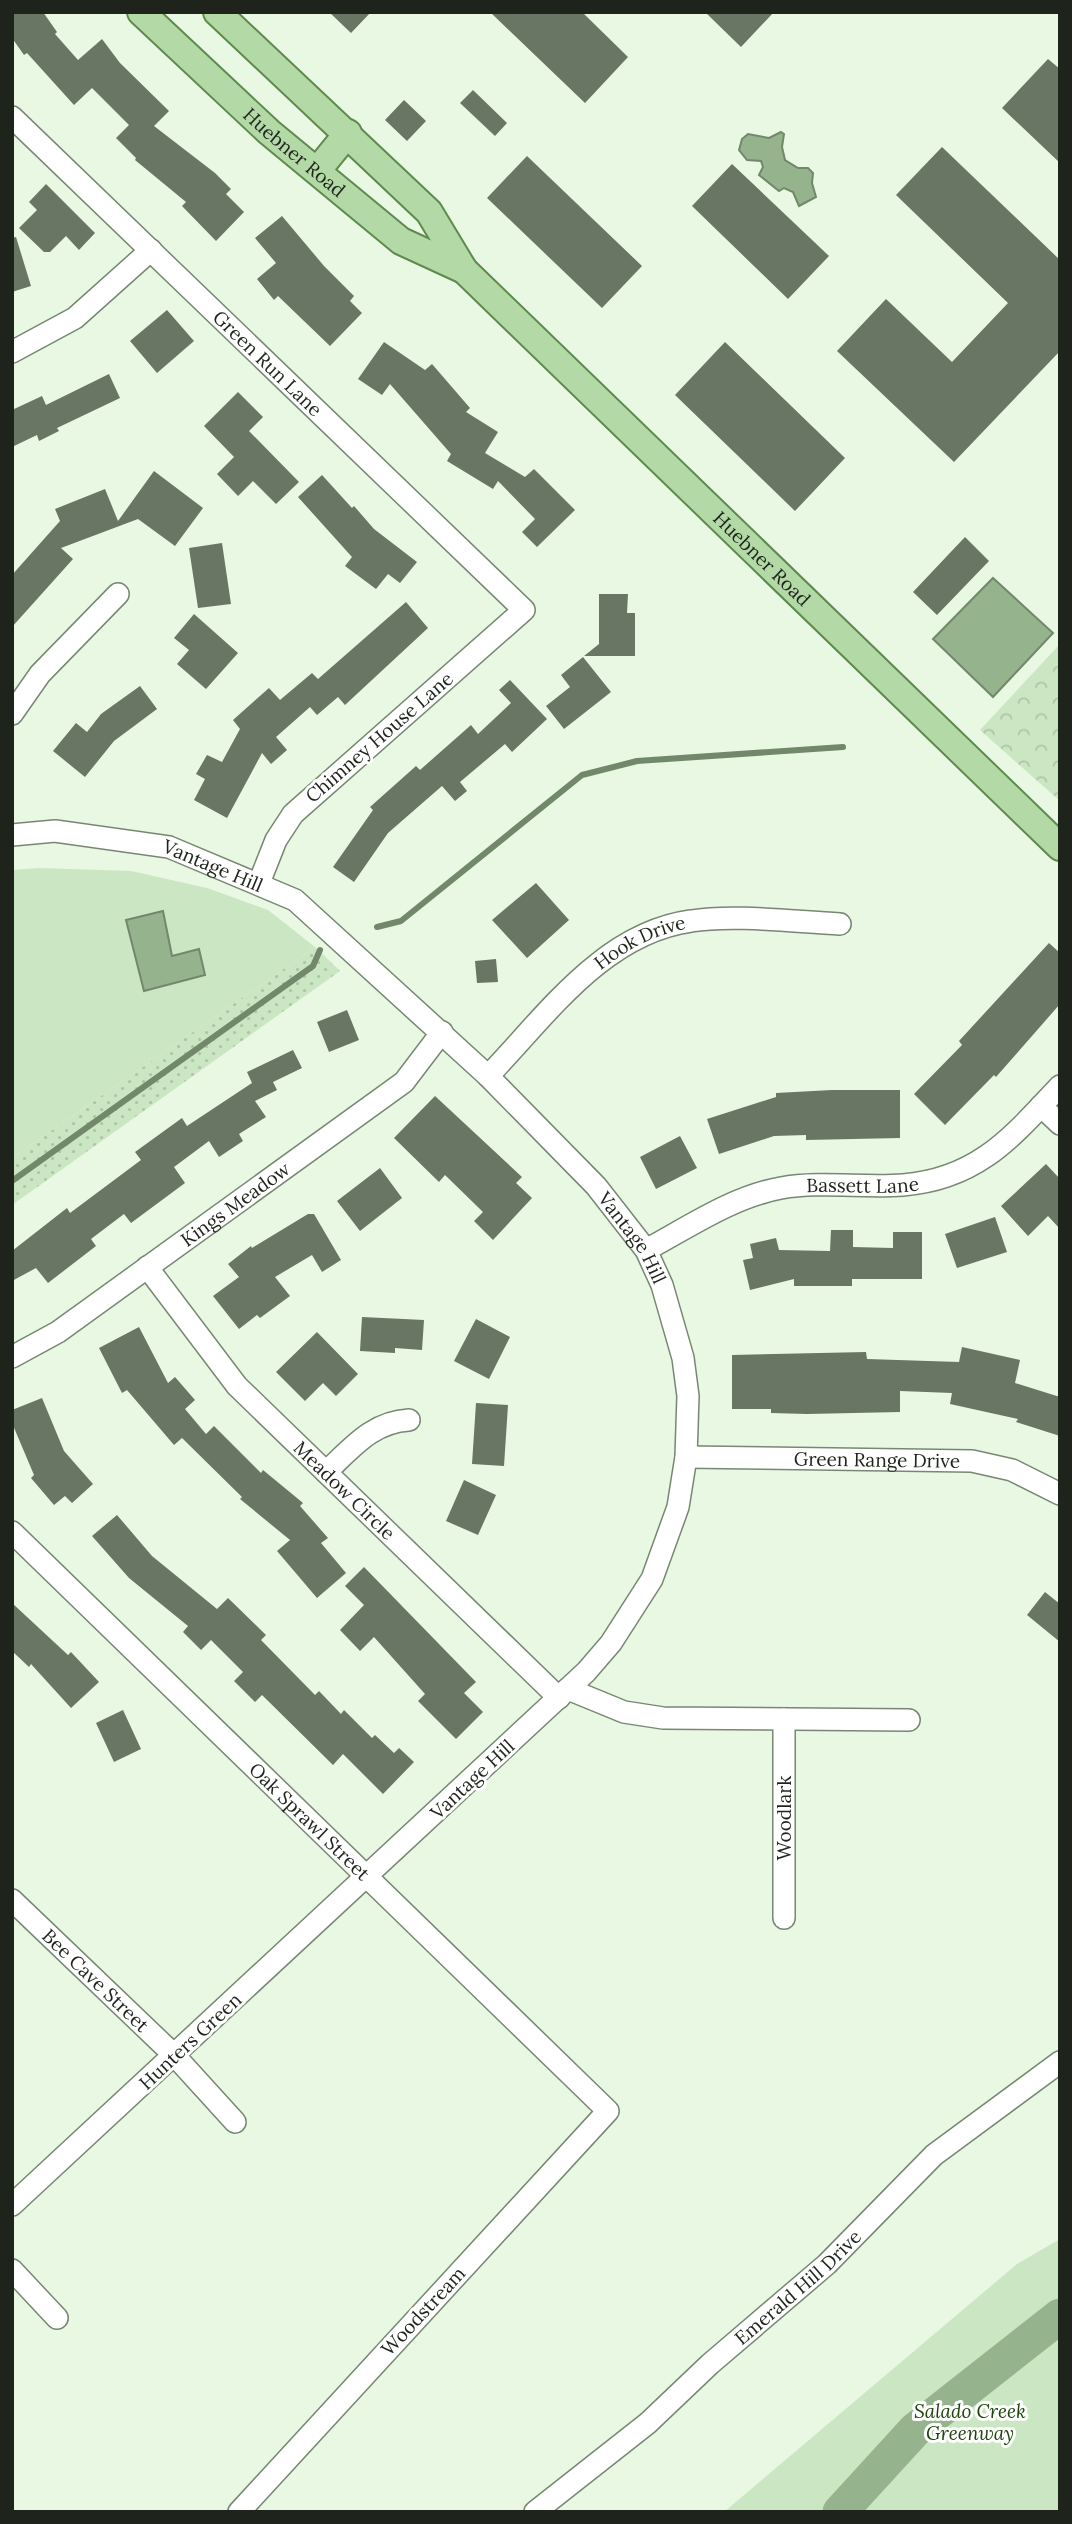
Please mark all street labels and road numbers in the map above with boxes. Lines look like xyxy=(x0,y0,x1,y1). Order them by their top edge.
street label: Huebner Road xyxy=(238,102,350,202)
street label: Green Run Lane xyxy=(208,305,327,421)
street label: Huebner Road xyxy=(708,506,816,611)
street label: Chimney House Lane xyxy=(300,666,458,808)
street label: Vantage Hill xyxy=(158,833,267,897)
street label: Hook Drive xyxy=(589,910,687,974)
street label: Kings Meadow xyxy=(176,1156,295,1251)
street label: Bassett Lane xyxy=(806,1171,920,1198)
street label: Vantage Hill xyxy=(592,1186,672,1287)
street label: Meadow Circle xyxy=(289,1436,400,1545)
street label: Green Range Drive xyxy=(794,1447,960,1473)
street label: Vantage Hill xyxy=(424,1734,519,1825)
street label: Oak Sprawl Street xyxy=(244,1757,376,1886)
street label: Woodlark xyxy=(772,1775,796,1861)
street label: Bee Cave Street xyxy=(37,1924,155,2037)
street label: Hunters Green xyxy=(134,1987,246,2095)
street label: Emerald Hill Drive xyxy=(729,2225,866,2350)
street label: Woodstream xyxy=(376,2261,470,2361)

